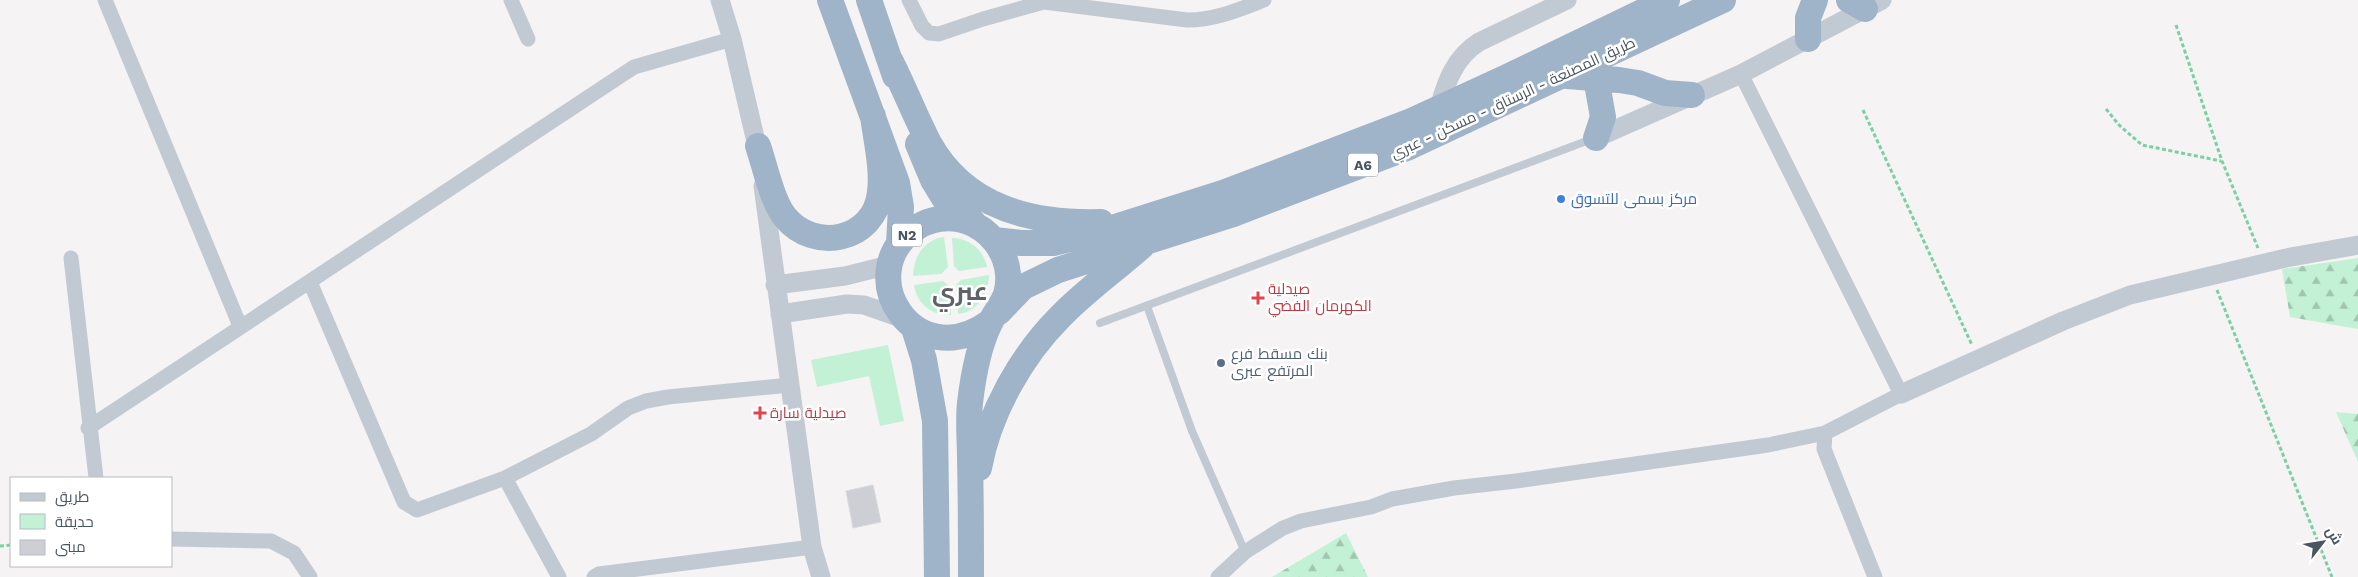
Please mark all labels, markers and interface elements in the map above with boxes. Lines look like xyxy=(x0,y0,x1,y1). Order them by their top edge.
street label: طريق المصنعة - الرستاق - مسكن - عبري xyxy=(1388,33,1639,165)
road number: A6 xyxy=(1348,154,1378,176)
place label: مركز بسمى للتسوق xyxy=(1571,190,1697,209)
marker: مركز بسمى للتسوق xyxy=(1555,193,1567,205)
road number: N2 xyxy=(892,224,922,246)
district label: عبري xyxy=(932,277,988,312)
place label: صيدلية الكهرمان الفضي xyxy=(1268,280,1372,318)
marker: صيدلية الكهرمان الفضي xyxy=(1252,292,1264,304)
place label: بنك مسقط فرع المرتفع عبرى xyxy=(1231,345,1328,382)
marker: بنك مسقط فرع المرتفع عبرى xyxy=(1215,357,1227,369)
place label: صيدلية سارة xyxy=(770,404,847,422)
marker: صيدلية سارة xyxy=(754,407,766,419)
legend xyxy=(10,477,172,567)
text: طريق xyxy=(55,488,89,507)
text: حديقة xyxy=(55,513,94,531)
north arrow xyxy=(2298,517,2348,567)
text: ش xyxy=(2322,523,2346,548)
text: مبنى xyxy=(55,538,86,557)

